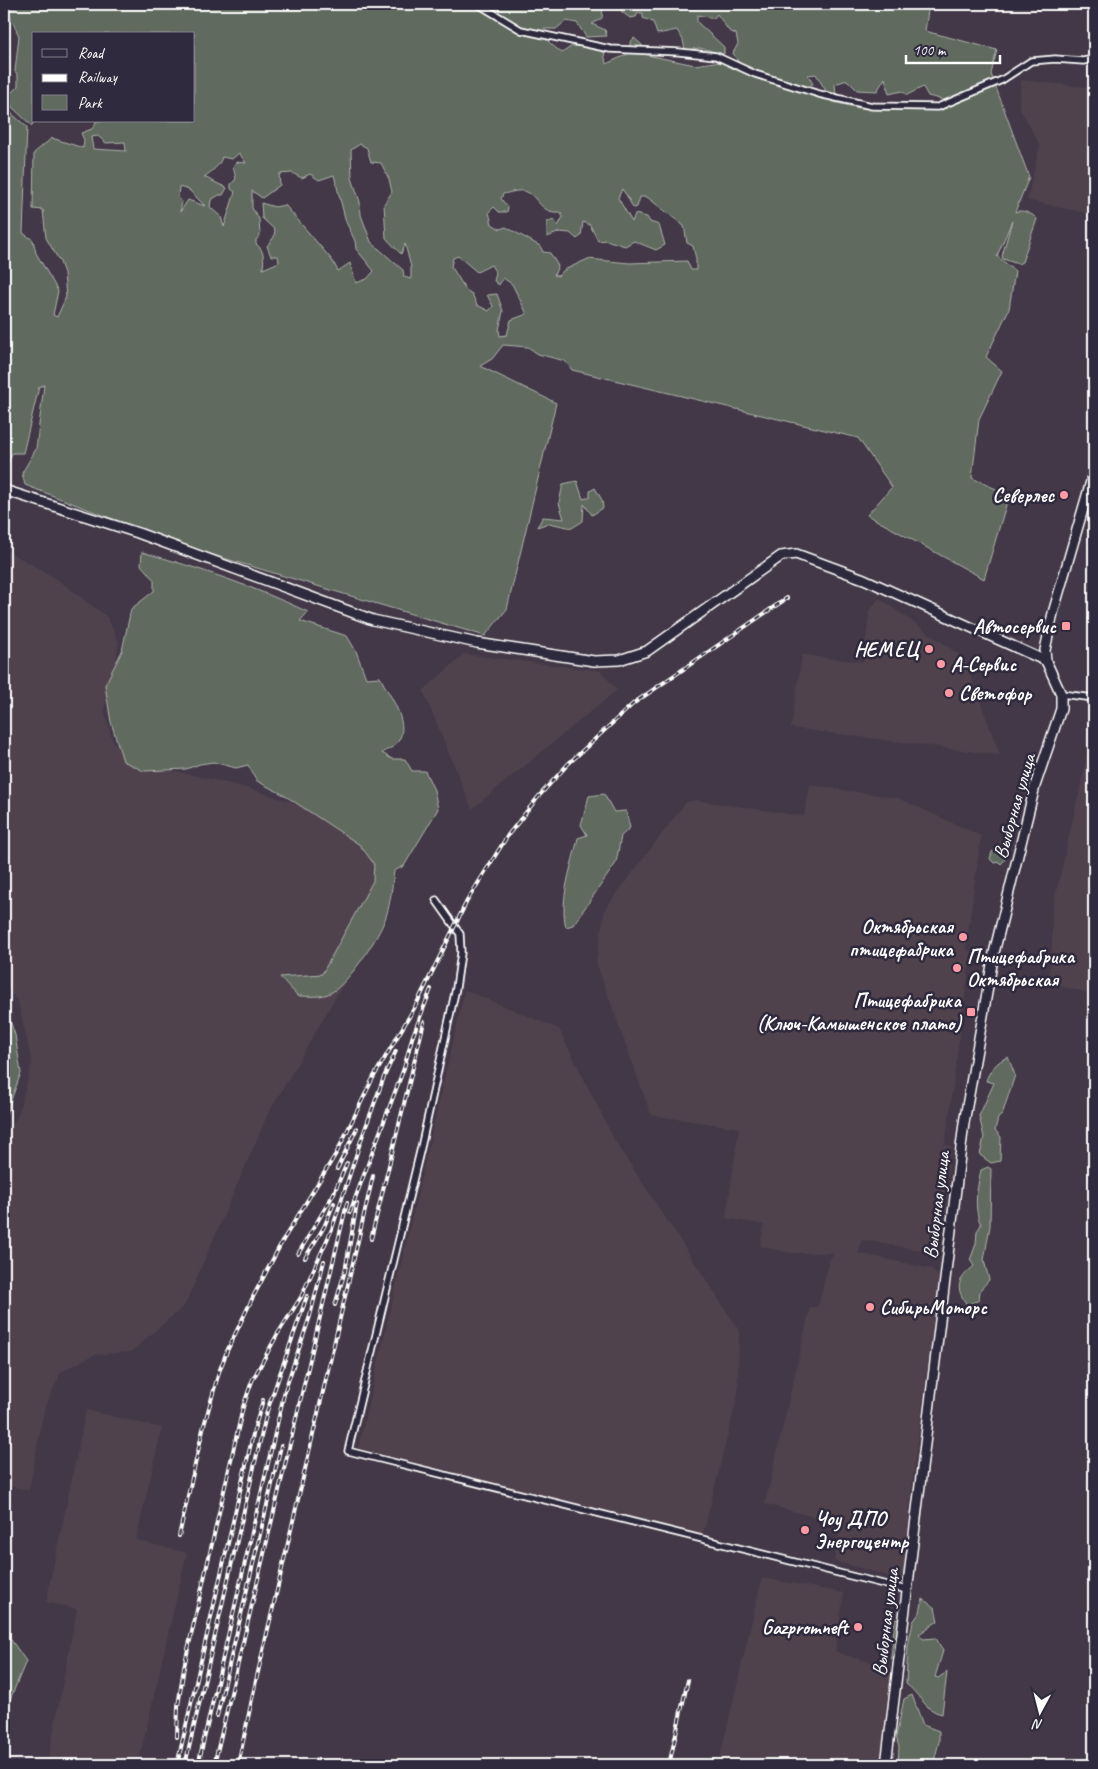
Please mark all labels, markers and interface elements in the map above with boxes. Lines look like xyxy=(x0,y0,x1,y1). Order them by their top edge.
legend xyxy=(32,32,195,122)
scale bar xyxy=(906,32,999,64)
text: 100 m xyxy=(913,41,947,60)
text: Road xyxy=(78,44,105,63)
text: Railway xyxy=(78,68,119,87)
text: Park xyxy=(78,94,103,113)
place label: Северлес xyxy=(992,483,1056,508)
marker: Северлес xyxy=(1058,489,1070,501)
place label: Автосервис xyxy=(973,614,1057,639)
marker: Автосервис xyxy=(1060,620,1072,632)
place label: НЕМЕЦ xyxy=(854,637,921,662)
marker: НЕМЕЦ xyxy=(923,643,935,655)
place label: А-Сервис xyxy=(951,652,1017,677)
marker: А-Сервис xyxy=(935,658,947,670)
place label: Светофор xyxy=(959,681,1032,706)
marker: Светофор xyxy=(943,687,955,699)
street label: Выборная улица xyxy=(988,749,1042,861)
place label: Октябрьская птицефабрика xyxy=(849,914,954,962)
marker: Октябрьская птицефабрика xyxy=(957,931,969,943)
place label: Птицефабрика Октябрьская xyxy=(967,944,1076,992)
marker: Птицефабрика Октябрьская xyxy=(951,962,963,974)
place label: Птицефабрика (Ключ-Камышенское плато) xyxy=(757,988,962,1036)
marker: Птицефабрика (Ключ-Камышенское плато) xyxy=(965,1006,977,1018)
street label: Выборная улица xyxy=(918,1148,956,1260)
place label: СибирьМоторс xyxy=(880,1295,988,1320)
marker: СибирьМоторс xyxy=(864,1301,876,1313)
place label: Чоу ДПО Энергоцентр xyxy=(815,1506,910,1554)
marker: Чоу ДПО Энергоцентр xyxy=(799,1524,811,1536)
street label: Выборная улица xyxy=(867,1565,905,1677)
place label: Gazpromneft xyxy=(762,1615,850,1640)
marker: Gazpromneft xyxy=(852,1621,864,1633)
north arrow xyxy=(1016,1686,1066,1736)
text: N xyxy=(1031,1715,1044,1733)

